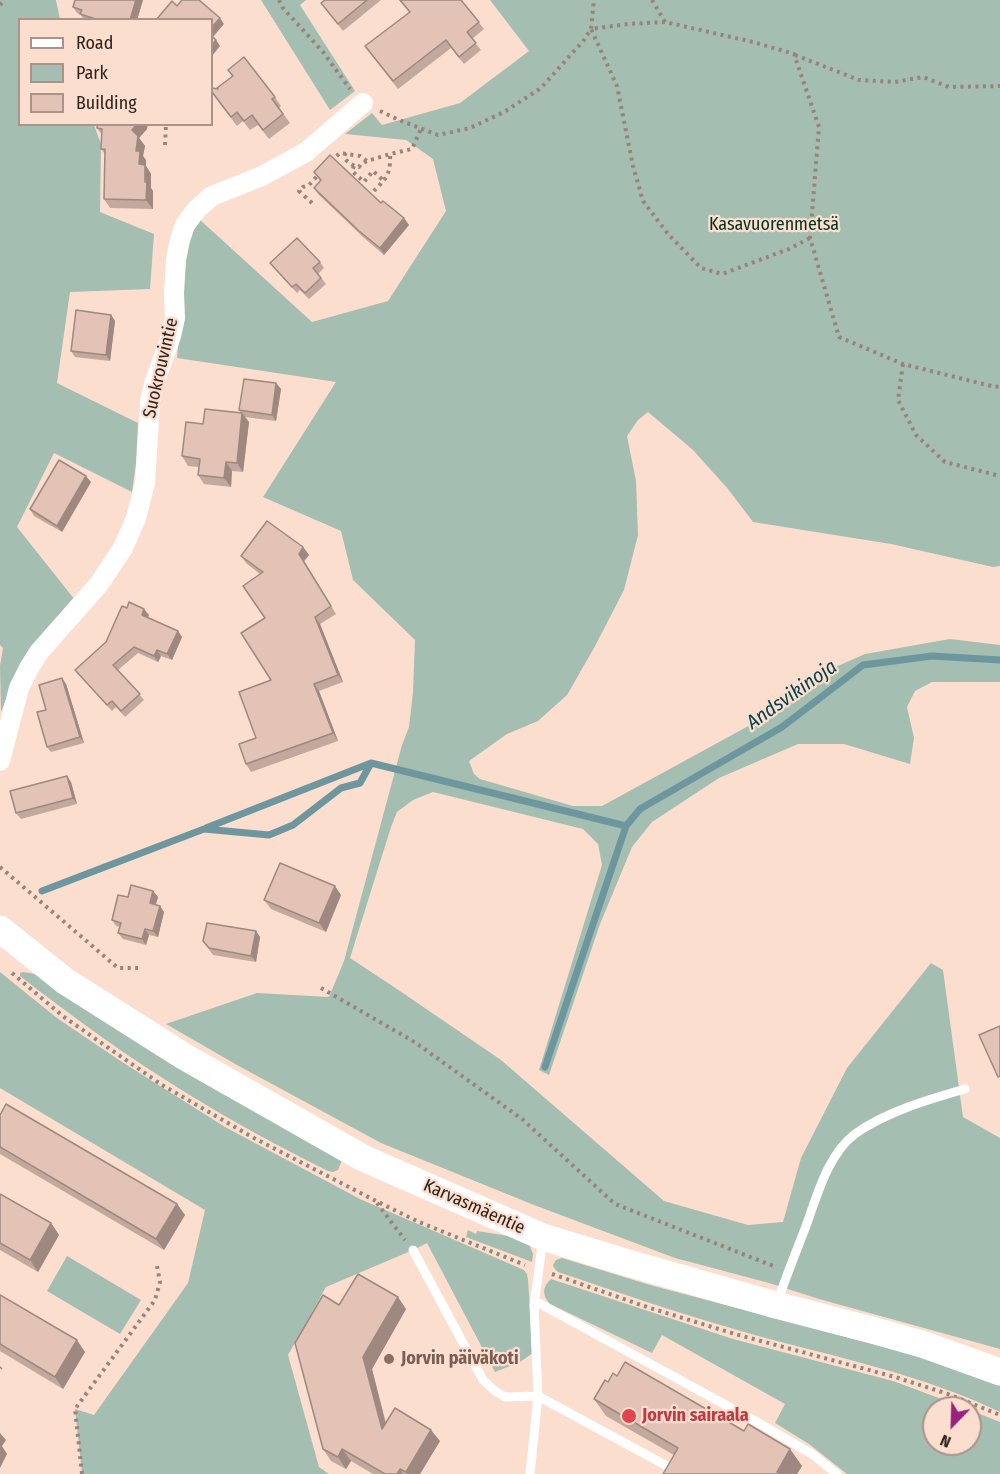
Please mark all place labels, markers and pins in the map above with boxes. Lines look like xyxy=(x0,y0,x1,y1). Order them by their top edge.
place label: Jorvin päiväkoti xyxy=(401,1348,519,1370)
marker: Jorvin päiväkoti xyxy=(382,1352,396,1366)
place label: Jorvin sairaala xyxy=(642,1405,749,1427)
marker: Jorvin sairaala xyxy=(620,1407,638,1425)

